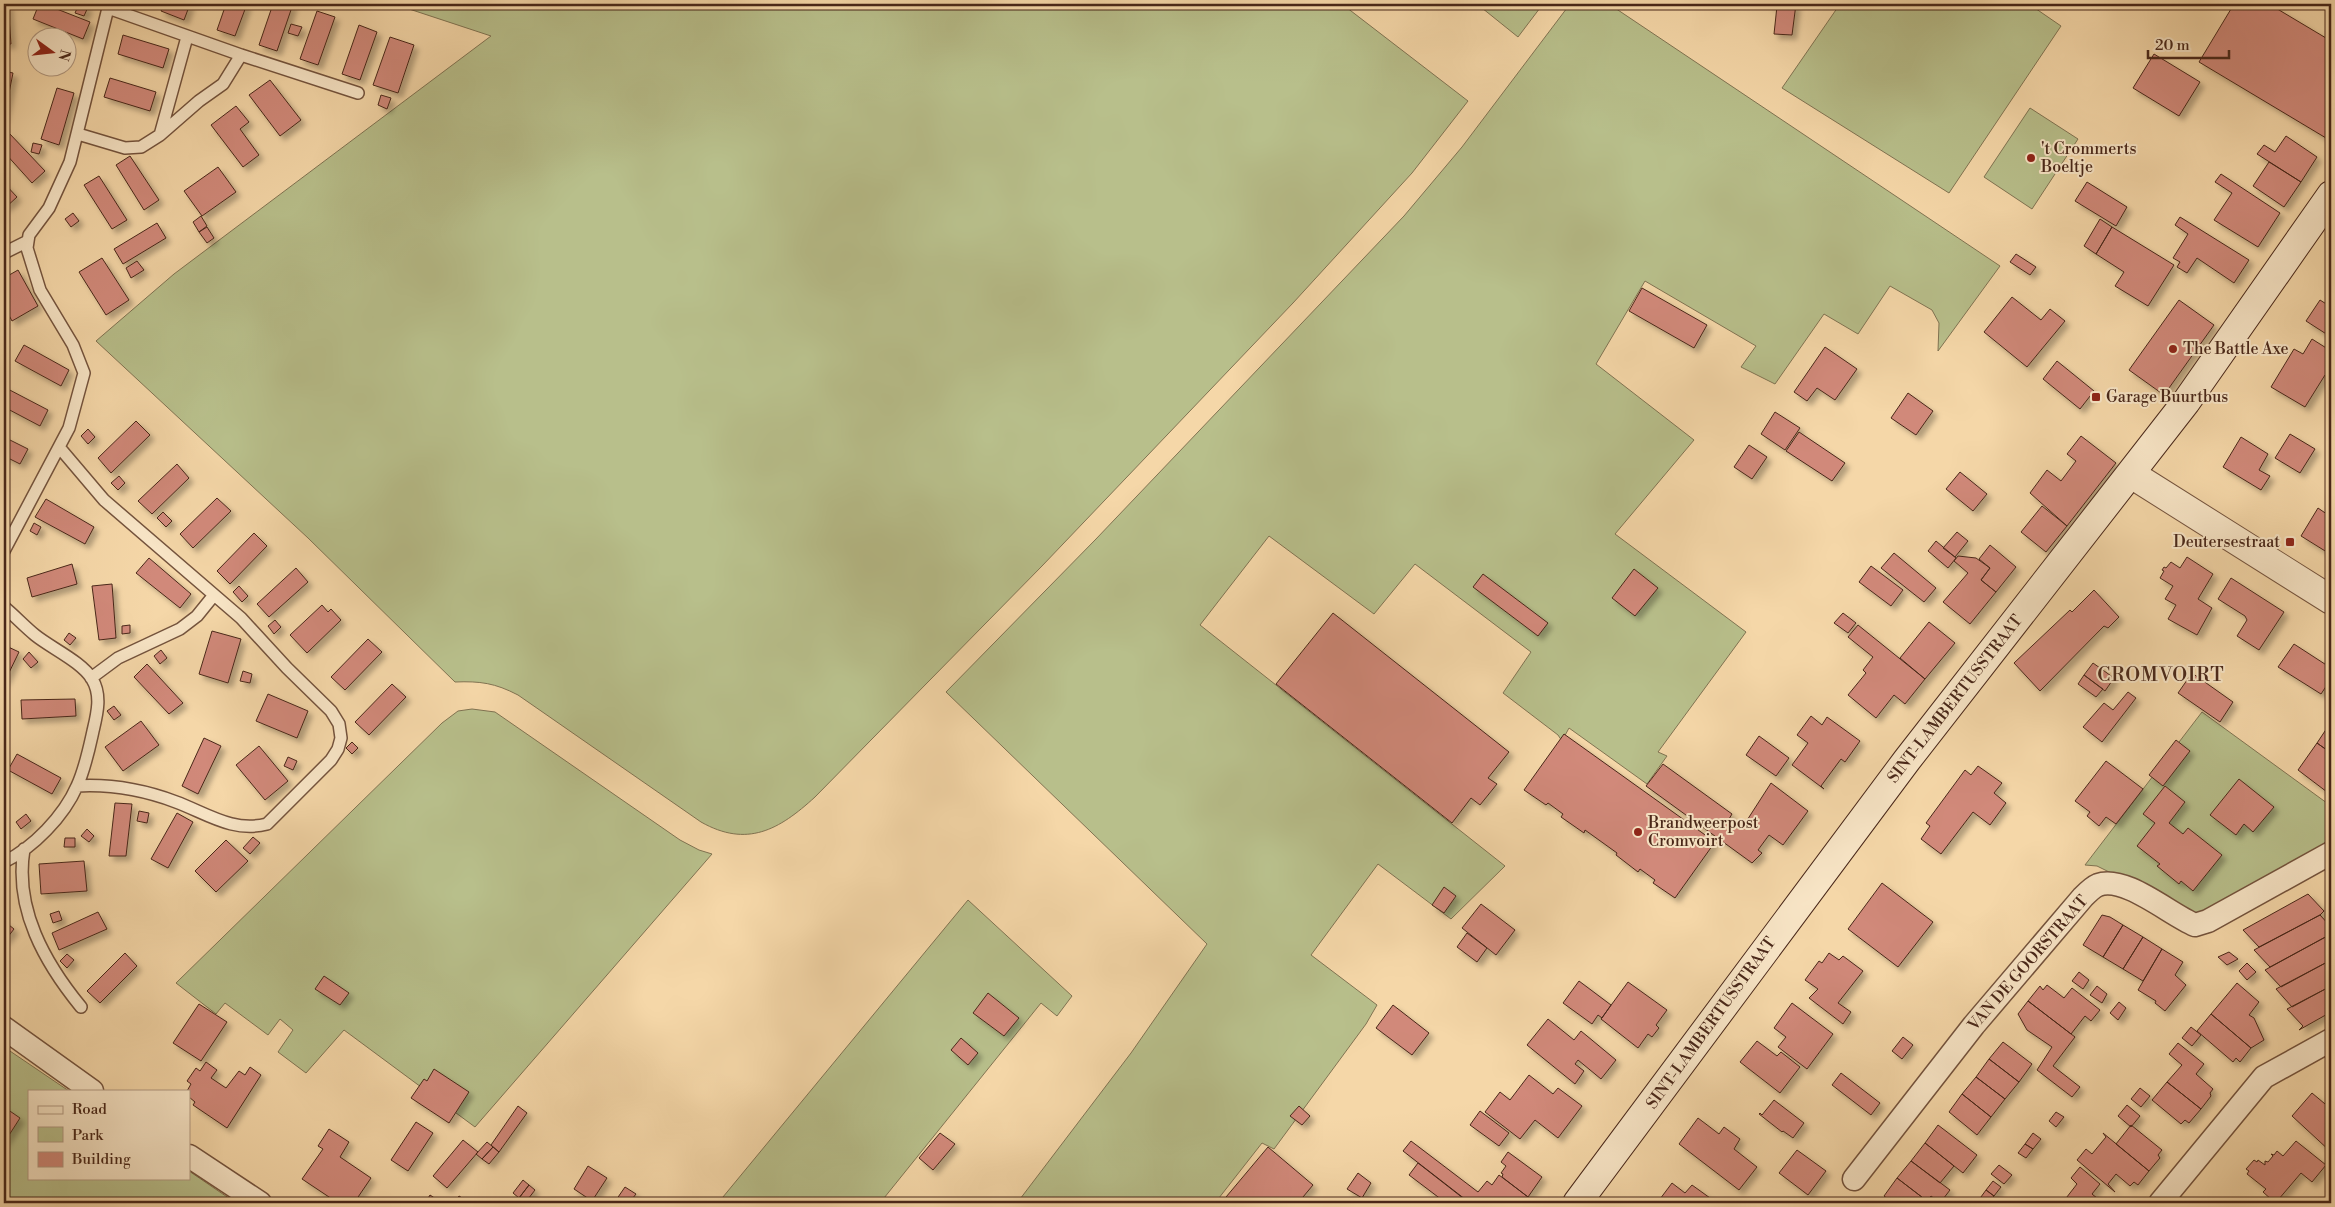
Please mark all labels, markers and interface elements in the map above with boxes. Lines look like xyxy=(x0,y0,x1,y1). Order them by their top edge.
north arrow xyxy=(28,28,78,78)
scale bar xyxy=(2148,28,2229,60)
text: 20 m xyxy=(2155,36,2190,55)
text: N xyxy=(53,47,74,63)
place label: 't Crommerts Boeltje xyxy=(2040,139,2136,177)
marker: 't Crommerts Boeltje xyxy=(2025,152,2037,164)
place label: The Battle Axe xyxy=(2183,339,2289,359)
marker: The Battle Axe xyxy=(2167,343,2179,355)
place label: Garage Buurtbus xyxy=(2106,387,2228,407)
marker: Garage Buurtbus xyxy=(2090,391,2102,403)
place label: Deutersestraat xyxy=(2173,532,2280,552)
marker: Deutersestraat xyxy=(2284,536,2296,548)
street label: SINT-LAMBERTUSSTRAAT xyxy=(1883,611,2027,787)
district label: CROMVOIRT xyxy=(2097,663,2225,687)
place label: Brandweerpost Cromvoirt xyxy=(1647,813,1759,851)
marker: Brandweerpost Cromvoirt xyxy=(1632,826,1644,838)
street label: VAN DE GOORSTRAAT xyxy=(1963,891,2092,1036)
street label: SINT-LAMBERTUSSTRAAT xyxy=(1642,933,1780,1113)
legend xyxy=(28,1090,190,1180)
text: Road xyxy=(72,1100,107,1119)
text: Park xyxy=(72,1126,104,1145)
text: Building xyxy=(71,1150,131,1169)

